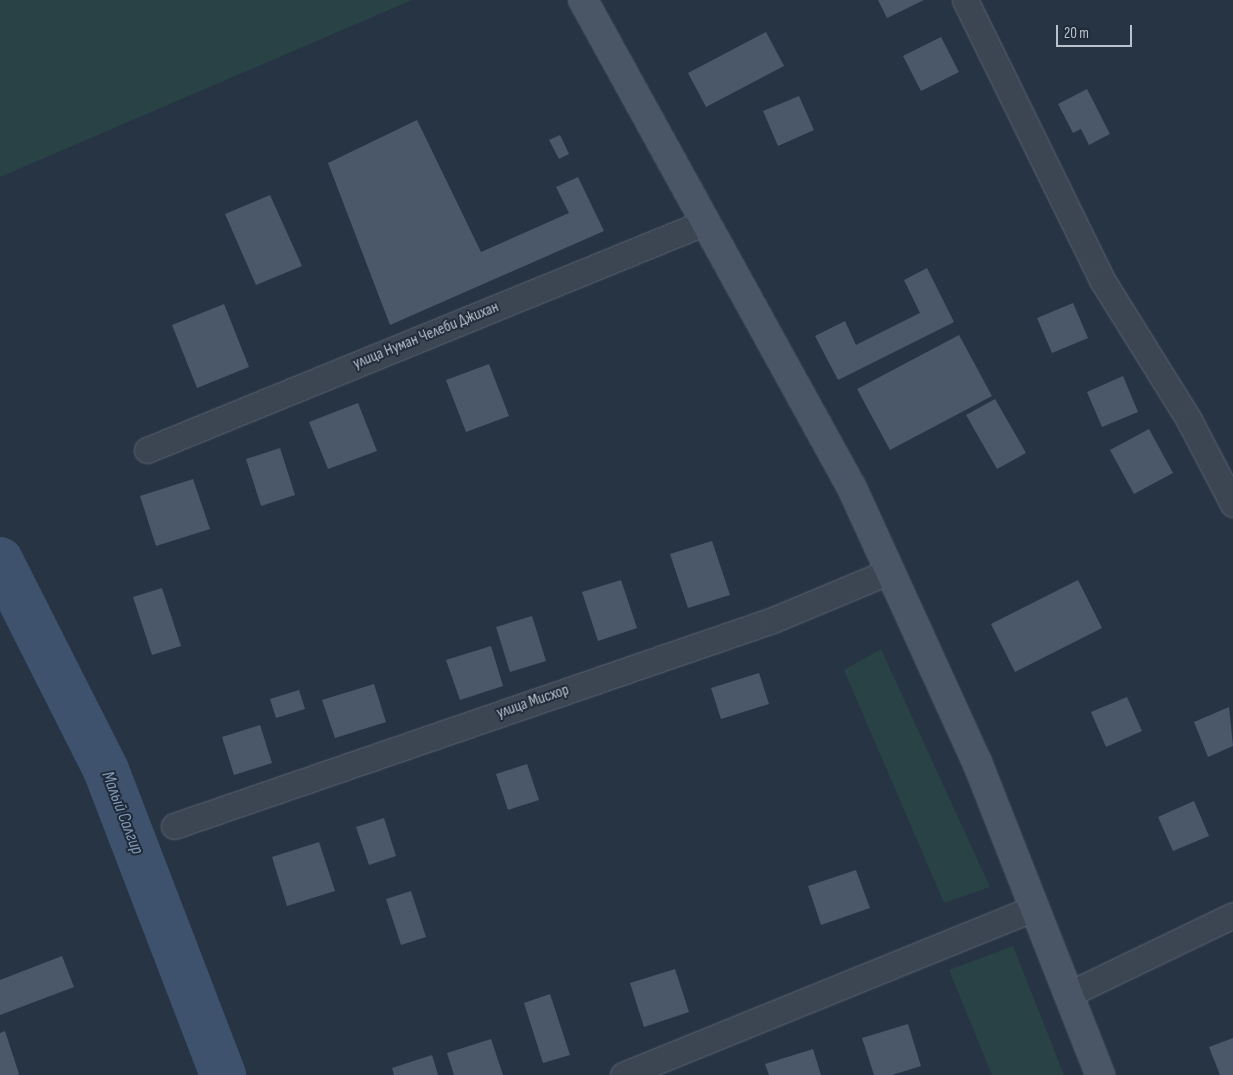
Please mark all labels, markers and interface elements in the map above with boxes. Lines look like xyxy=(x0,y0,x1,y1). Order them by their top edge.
scale bar xyxy=(1058,15,1134,47)
text: 20 m xyxy=(1064,24,1089,43)
street label: улица Нуман Челеби Джихан xyxy=(350,298,502,374)
street label: улица Мисхор xyxy=(494,681,572,723)
water label: Малый Салгир xyxy=(96,768,148,858)

